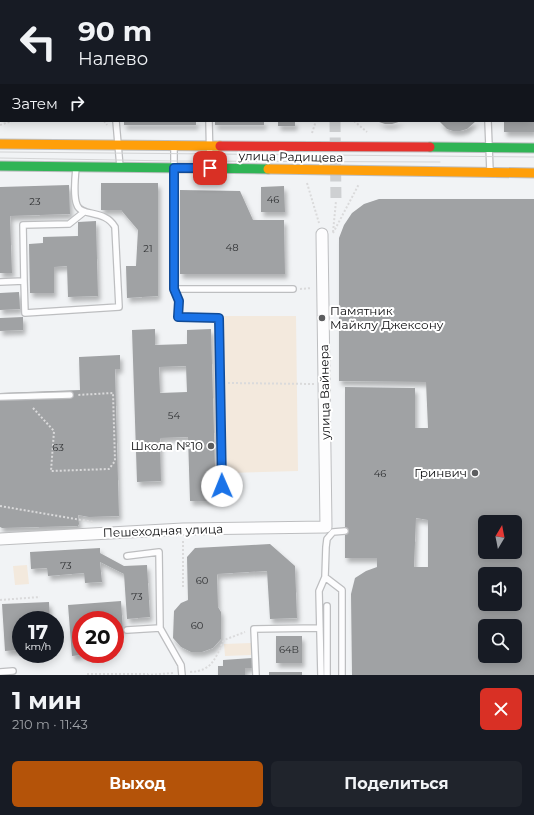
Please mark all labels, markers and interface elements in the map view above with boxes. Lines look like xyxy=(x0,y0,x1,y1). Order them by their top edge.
text: 90 m xyxy=(78,14,152,48)
icon: left xyxy=(12,16,64,68)
text: Налево xyxy=(78,48,148,70)
icon: right xyxy=(66,92,88,114)
text: Затем xyxy=(12,94,58,113)
street label: улица Радищева xyxy=(237,148,344,165)
pin xyxy=(193,151,227,185)
icon: arrive xyxy=(199,157,221,179)
house number: 46 xyxy=(267,193,279,206)
house number: 23 xyxy=(29,195,41,208)
house number: 48 xyxy=(225,241,239,254)
house number: 21 xyxy=(143,242,153,255)
place label: Памятник Майклу Джексону xyxy=(330,303,444,332)
marker: Памятник Майклу Джексону xyxy=(317,313,327,323)
street label: улица Вайнера xyxy=(316,344,333,441)
house number: 54 xyxy=(168,409,181,422)
place label: Школа №10 xyxy=(131,438,203,453)
house number: 63 xyxy=(52,441,64,454)
marker: Школа №10 xyxy=(206,441,216,451)
position arrow xyxy=(201,465,243,507)
place label: Гринвич xyxy=(414,465,467,480)
house number: 46 xyxy=(374,467,386,480)
marker: Гринвич xyxy=(470,468,480,478)
north arrow xyxy=(478,515,522,559)
map controls xyxy=(478,515,522,663)
street label: Пешеходная улица xyxy=(103,521,223,540)
house number: 73 xyxy=(60,559,72,572)
button: sound xyxy=(478,567,522,611)
house number: 60 xyxy=(196,574,209,587)
house number: 73 xyxy=(131,590,143,603)
speed limit sign: 20 xyxy=(72,611,124,663)
house number: 60 xyxy=(191,619,204,632)
button: search xyxy=(478,619,522,663)
text: 17 xyxy=(28,620,48,644)
text: km/h xyxy=(25,640,51,653)
house number: 64В xyxy=(279,643,299,656)
text: 1 мин xyxy=(12,686,81,715)
button: close xyxy=(480,688,522,730)
text: 210 m · 11:43 xyxy=(12,716,88,732)
button: Выход xyxy=(12,761,263,807)
button: Поделиться xyxy=(271,761,522,807)

